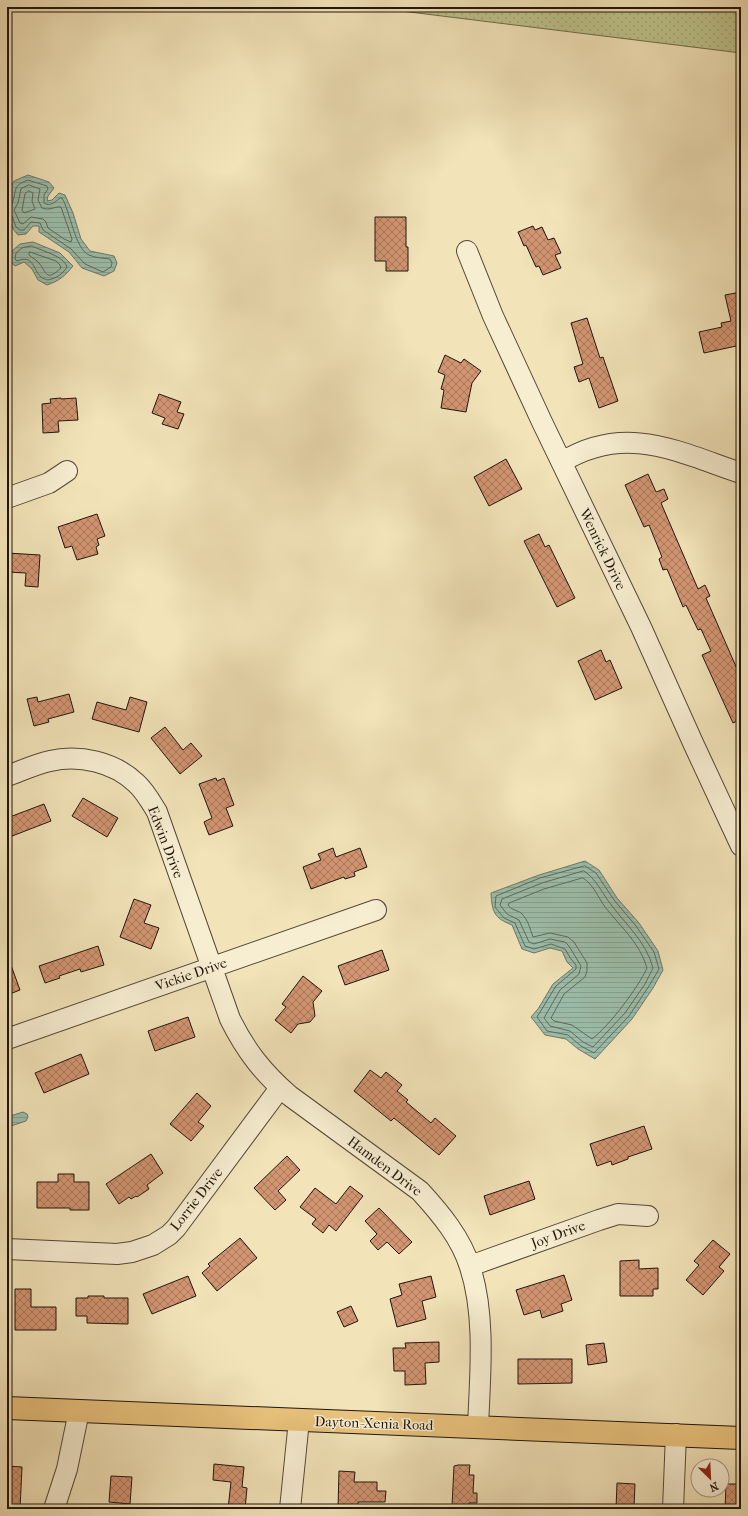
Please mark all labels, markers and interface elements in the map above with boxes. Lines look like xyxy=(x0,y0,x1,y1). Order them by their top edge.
street label: Wenrick Drive xyxy=(575,505,630,593)
street label: Edwin Drive xyxy=(144,804,187,881)
street label: Vickie Drive xyxy=(152,954,229,995)
street label: Hamden Drive xyxy=(344,1133,425,1200)
street label: Lorrie Drive xyxy=(166,1164,226,1234)
street label: Joy Drive xyxy=(528,1217,588,1252)
street label: Dayton-Xenia Road xyxy=(314,1413,434,1434)
north arrow xyxy=(690,1458,730,1498)
text: N xyxy=(707,1479,720,1495)

